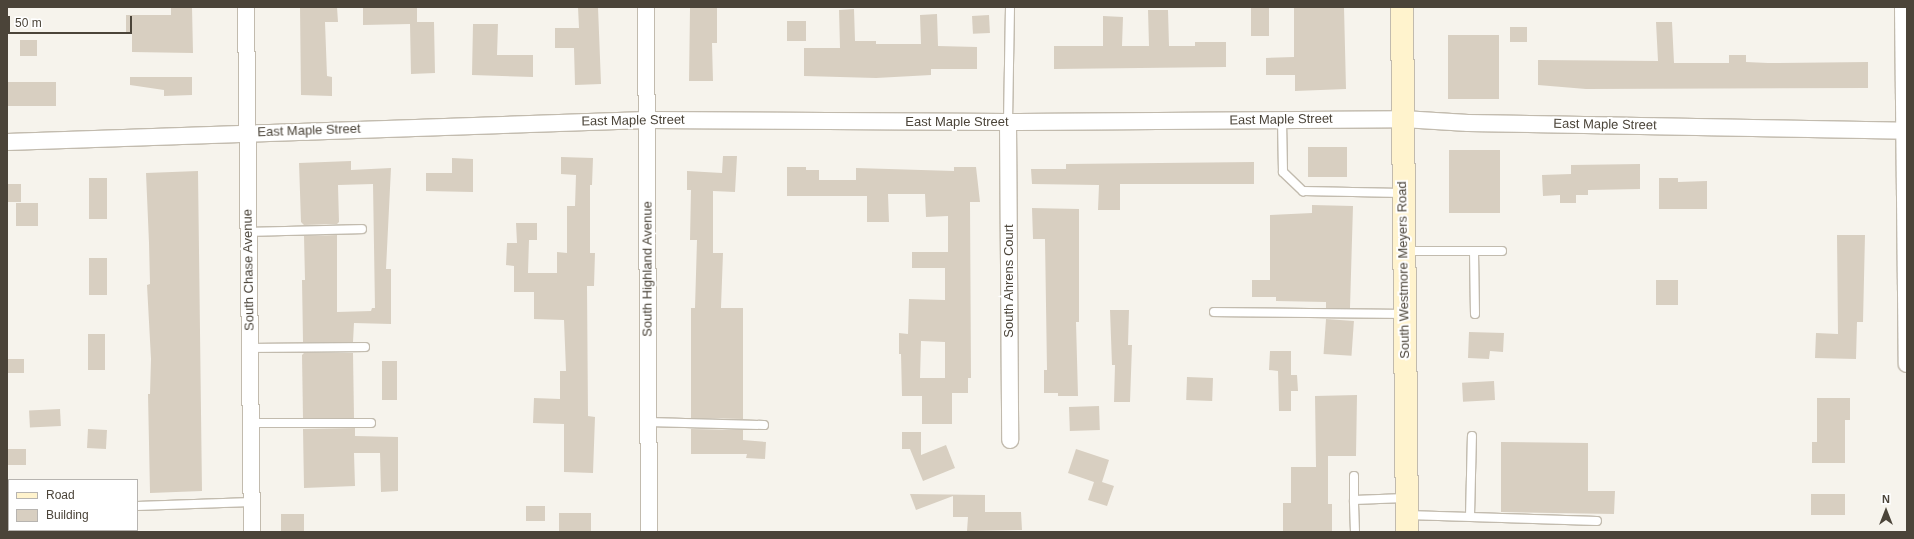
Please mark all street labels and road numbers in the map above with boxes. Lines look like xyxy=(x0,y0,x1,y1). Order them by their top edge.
street label: East Maple Street xyxy=(1229,111,1333,129)
street label: East Maple Street xyxy=(581,112,685,130)
street label: East Maple Street xyxy=(905,114,1009,130)
street label: East Maple Street xyxy=(1553,116,1657,134)
street label: East Maple Street xyxy=(257,121,361,141)
street label: South Westmore Meyers Road xyxy=(1395,181,1413,359)
street label: South Highland Avenue xyxy=(640,201,656,337)
street label: South Chase Avenue xyxy=(240,209,258,331)
street label: South Ahrens Court xyxy=(1001,224,1017,338)

